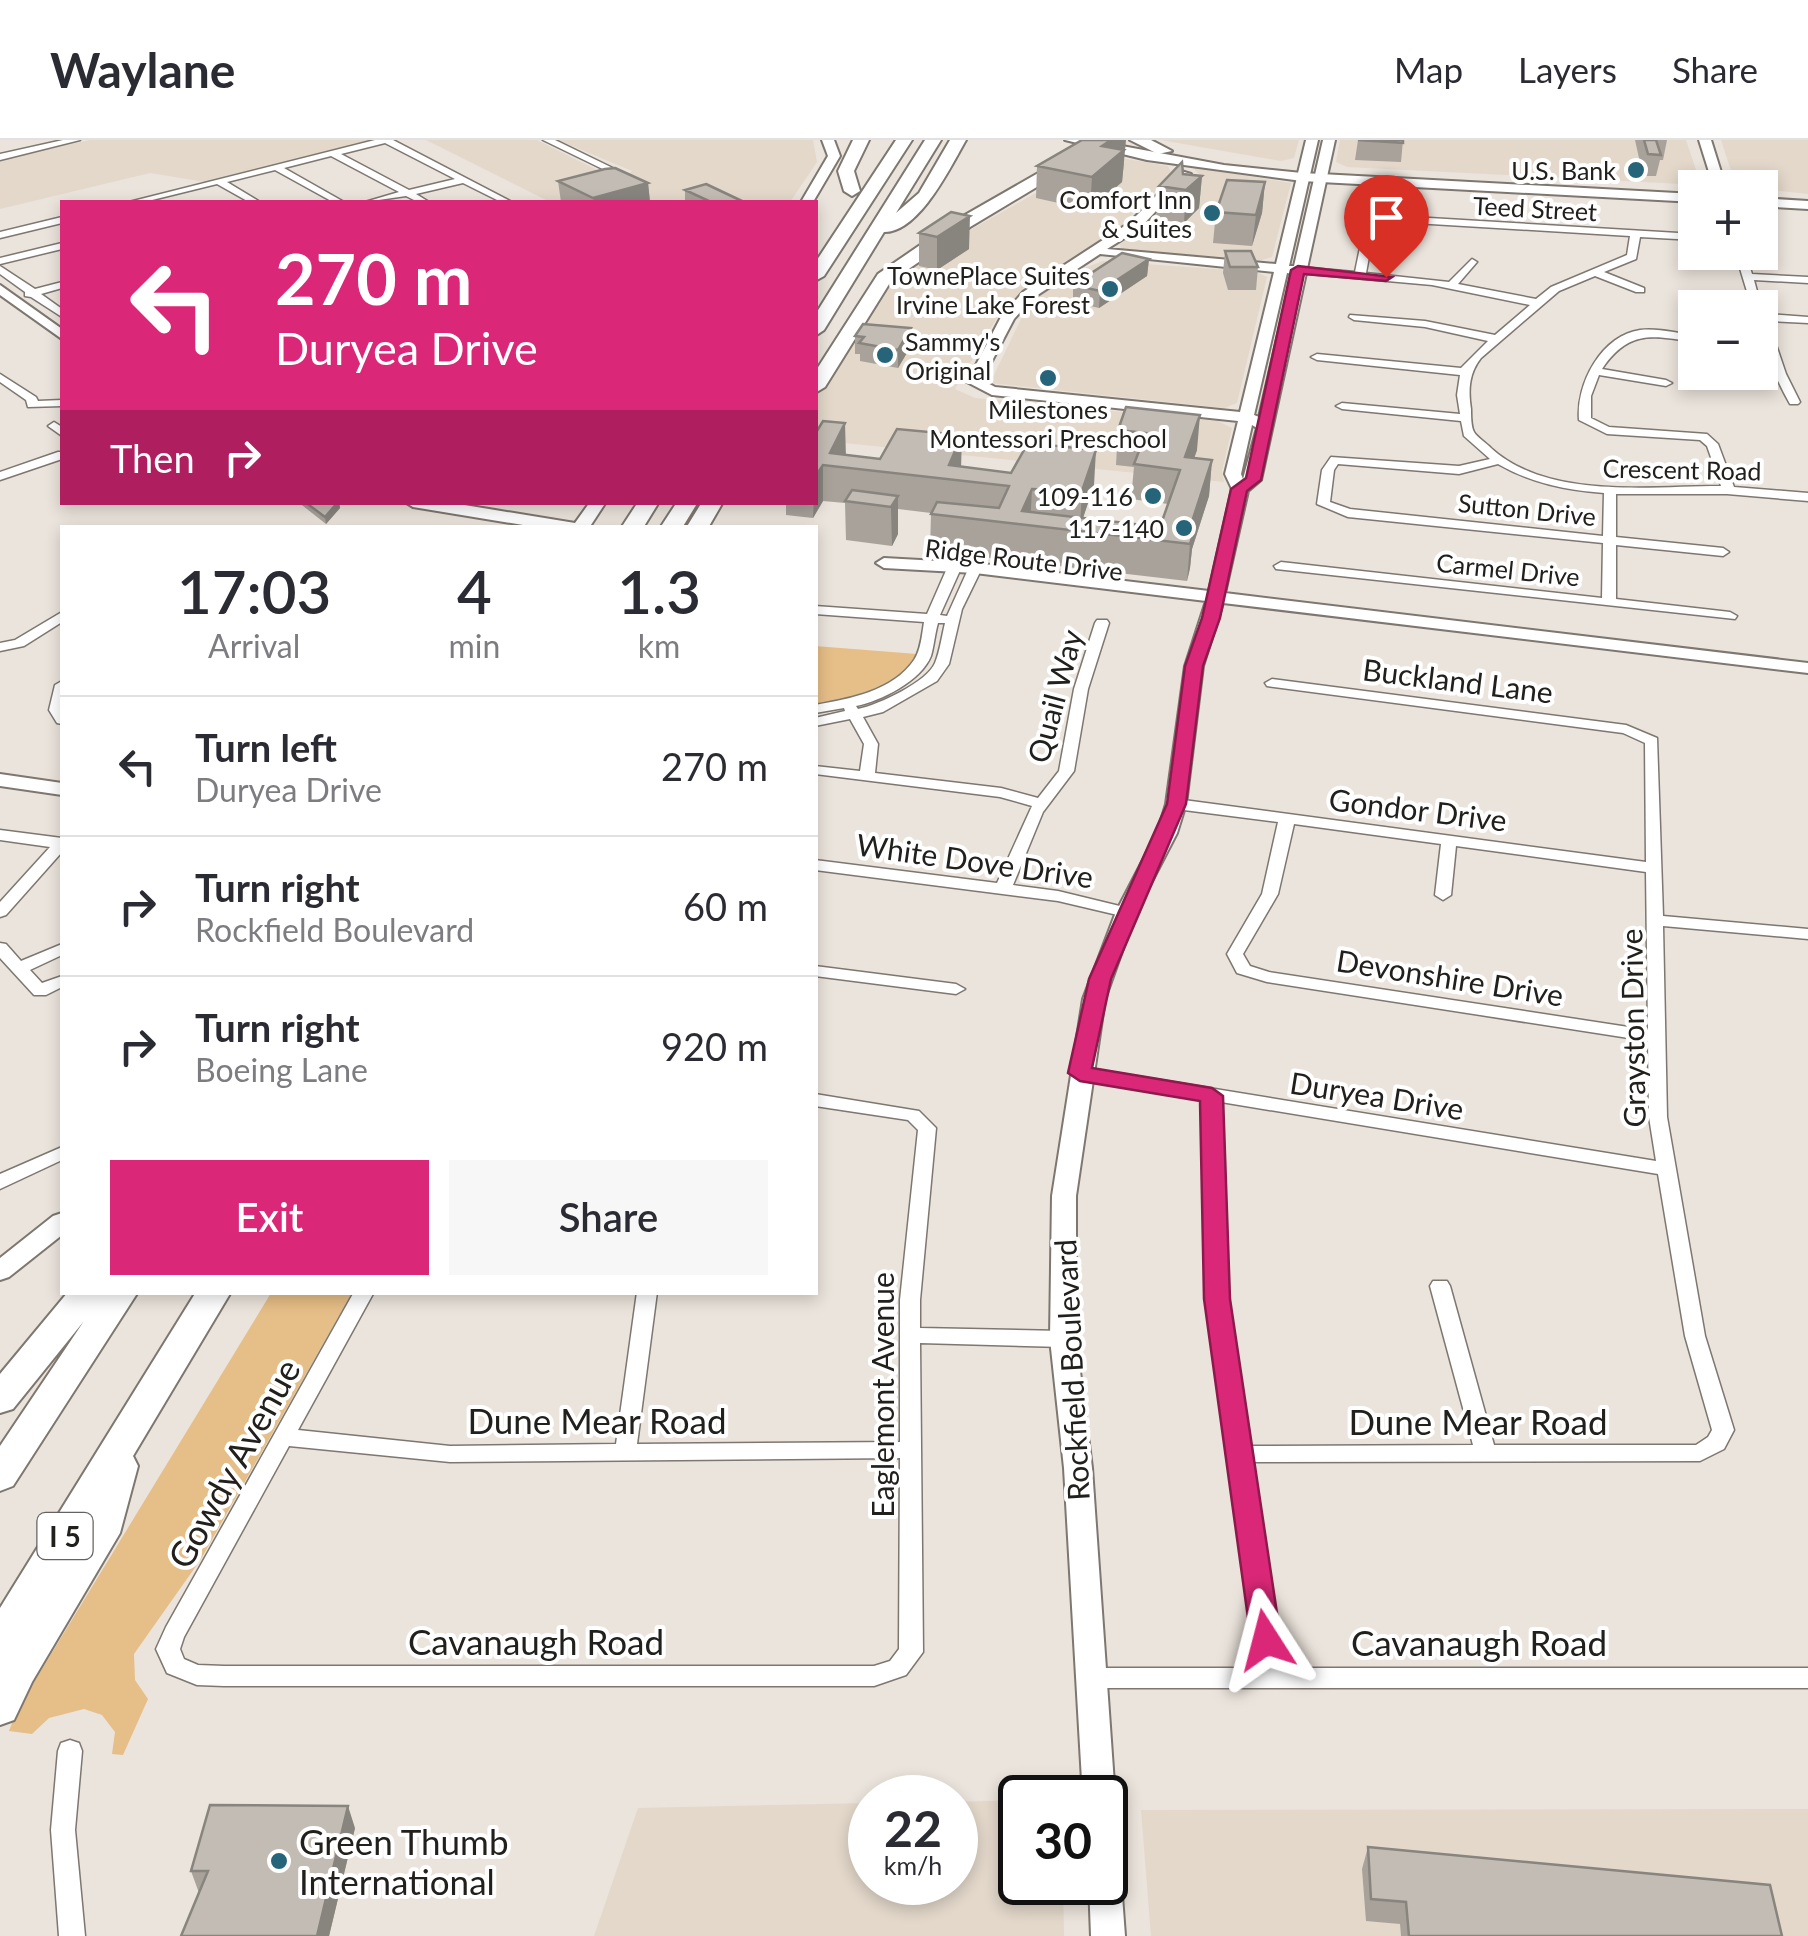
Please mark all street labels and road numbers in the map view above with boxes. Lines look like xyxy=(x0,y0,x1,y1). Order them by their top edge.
street label: Teed Street xyxy=(1472,190,1598,226)
street label: Crescent Road xyxy=(1602,453,1762,485)
street label: Sutton Drive xyxy=(1457,487,1597,531)
street label: Ridge Route Drive xyxy=(923,532,1125,586)
street label: Carmel Drive xyxy=(1435,547,1581,591)
street label: Quail Way xyxy=(1019,625,1089,767)
street label: Buckland Lane xyxy=(1361,650,1555,710)
street label: Gondor Drive xyxy=(1327,780,1509,838)
street label: White Dove Drive xyxy=(854,826,1096,894)
street label: Grayston Drive xyxy=(1612,928,1652,1128)
street label: Devonshire Drive xyxy=(1334,941,1566,1013)
street label: Duryea Drive xyxy=(1288,1064,1466,1126)
street label: Rockfield Boulevard xyxy=(1046,1238,1096,1502)
street label: Eaglemont Avenue xyxy=(864,1272,900,1518)
street label: Gowdy Avenue xyxy=(158,1351,308,1575)
street label: Dune Mear Road xyxy=(467,1399,727,1441)
street label: Dune Mear Road xyxy=(1348,1400,1608,1442)
road number: I 5 xyxy=(38,1513,92,1559)
street label: Cavanaugh Road xyxy=(408,1620,664,1662)
street label: Cavanaugh Road xyxy=(1351,1621,1607,1663)

